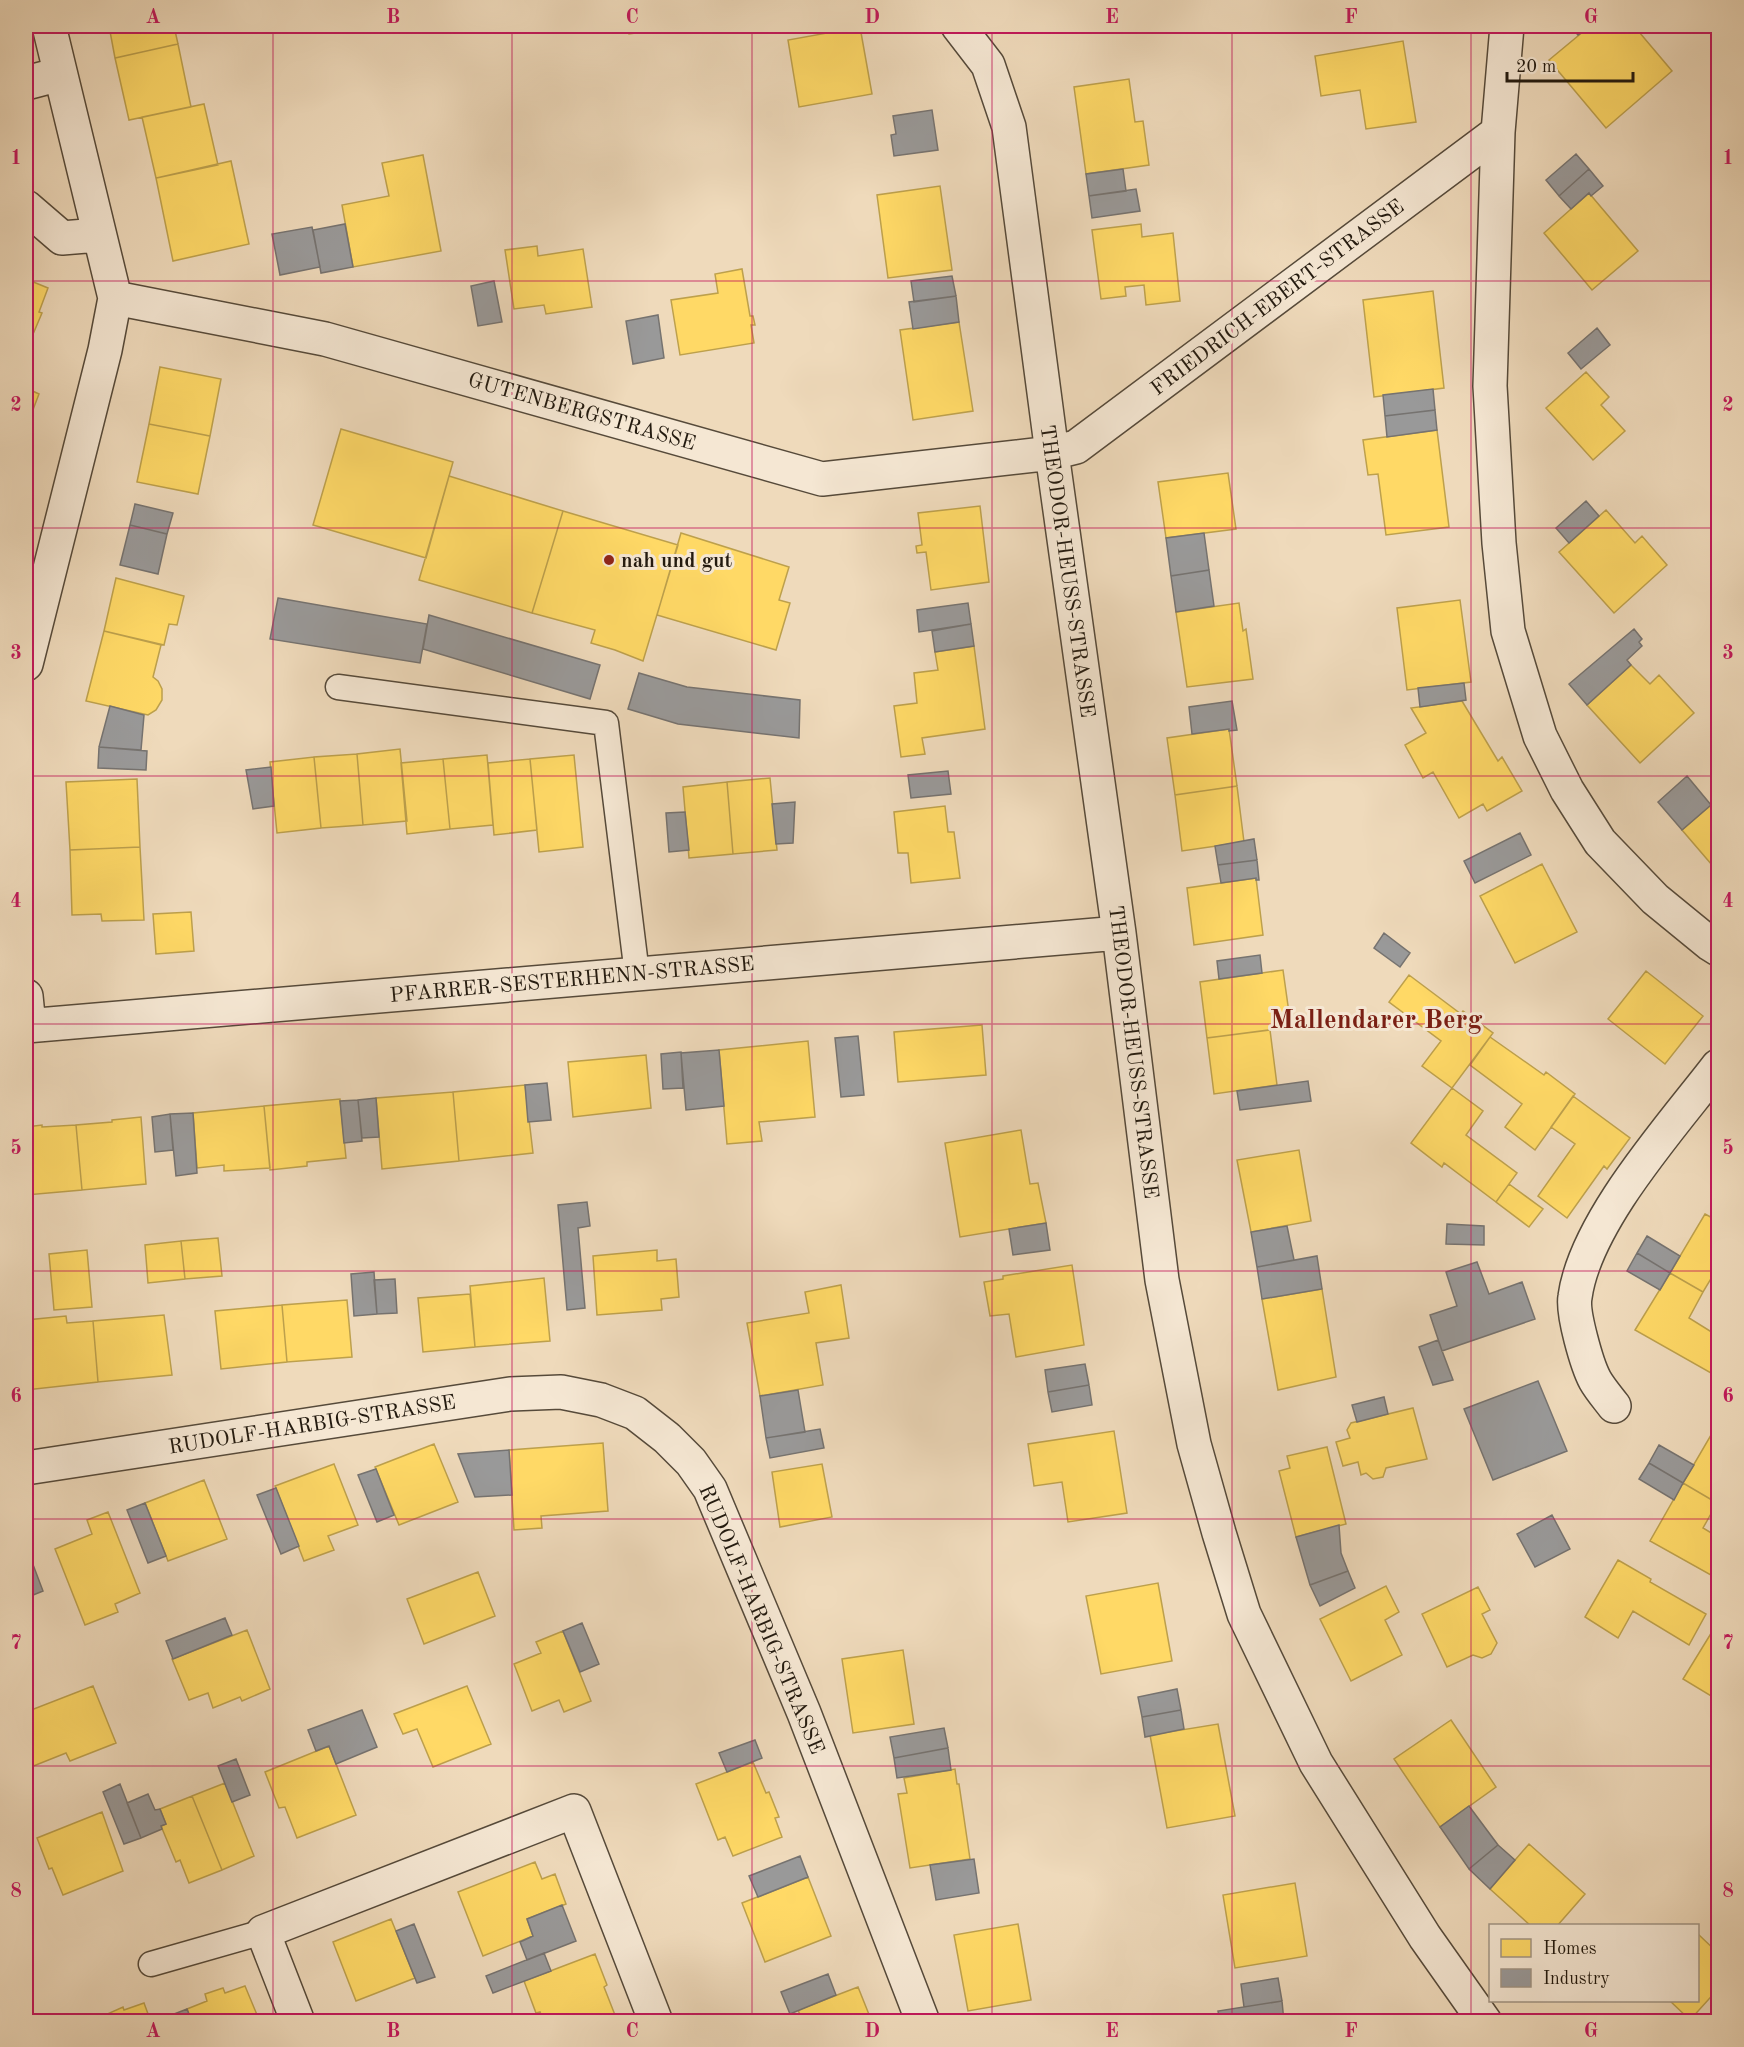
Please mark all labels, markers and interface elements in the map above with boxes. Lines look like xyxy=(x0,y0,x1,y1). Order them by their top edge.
text: A xyxy=(145,8,161,28)
text: B xyxy=(386,8,400,28)
text: C xyxy=(625,8,639,28)
text: D xyxy=(864,8,880,28)
text: E xyxy=(1105,8,1119,28)
text: F xyxy=(1344,8,1358,28)
text: G xyxy=(1584,8,1598,28)
scale bar xyxy=(1507,45,1633,83)
text: 20 m xyxy=(1516,58,1556,76)
text: 1 xyxy=(10,149,22,169)
text: 1 xyxy=(1722,149,1734,169)
street label: FRIEDRICH-EBERT-STRASSE xyxy=(1147,196,1408,400)
street label: GUTENBERGSTRASSE xyxy=(465,370,698,455)
text: 2 xyxy=(10,396,22,416)
text: 2 xyxy=(1722,396,1734,416)
street label: THEODOR-HEUSS-STRASSE xyxy=(1036,423,1097,719)
place label: nah und gut xyxy=(621,551,733,572)
marker: nah und gut xyxy=(602,553,616,567)
text: 3 xyxy=(10,644,22,664)
text: 3 xyxy=(1722,644,1734,664)
text: 4 xyxy=(10,892,22,912)
text: 4 xyxy=(1722,892,1734,912)
street label: THEODOR-HEUSS-STRASSE xyxy=(1104,904,1161,1200)
street label: PFARRER-SESTERHENN-STRASSE xyxy=(389,954,755,1007)
district label: Mallendarer Berg xyxy=(1270,1007,1482,1034)
text: 5 xyxy=(10,1138,22,1159)
text: 5 xyxy=(1722,1138,1734,1159)
text: 6 xyxy=(10,1387,22,1407)
text: 6 xyxy=(1722,1387,1734,1407)
street label: RUDOLF-HARBIG-STRASSE xyxy=(167,1392,457,1459)
street label: RUDOLF-HARBIG-STRASSE xyxy=(694,1482,827,1757)
text: 7 xyxy=(10,1634,22,1654)
text: 7 xyxy=(1722,1634,1734,1654)
text: 8 xyxy=(10,1882,22,1902)
text: 8 xyxy=(1722,1882,1734,1902)
legend xyxy=(1489,1924,1699,2002)
text: Homes xyxy=(1543,1940,1597,1958)
text: Industry xyxy=(1543,1970,1610,1988)
text: A xyxy=(145,2022,161,2042)
text: B xyxy=(386,2022,400,2042)
text: C xyxy=(625,2022,639,2042)
text: D xyxy=(864,2022,880,2042)
text: E xyxy=(1105,2022,1119,2042)
text: F xyxy=(1344,2022,1358,2042)
text: G xyxy=(1584,2022,1598,2042)

